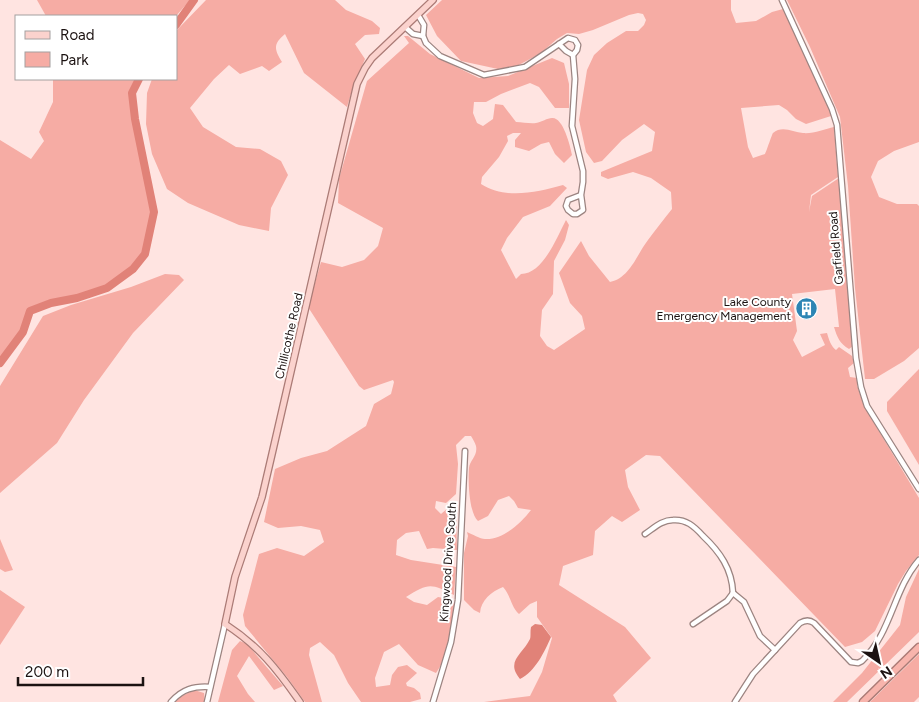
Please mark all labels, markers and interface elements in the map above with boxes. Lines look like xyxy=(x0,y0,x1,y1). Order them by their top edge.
legend xyxy=(15,15,178,80)
text: Road xyxy=(60,26,95,44)
text: Park xyxy=(60,51,89,69)
street label: Garfield Road xyxy=(826,211,846,285)
street label: Chillicothe Road xyxy=(272,292,306,380)
place label: Lake County Emergency Management xyxy=(656,295,792,323)
building icon: Lake County Emergency Management xyxy=(795,297,819,321)
street label: Kingwood Drive South xyxy=(437,501,459,622)
north arrow xyxy=(854,637,904,687)
scale bar xyxy=(18,654,142,686)
text: N xyxy=(877,662,895,682)
text: 200 m xyxy=(25,663,69,681)

